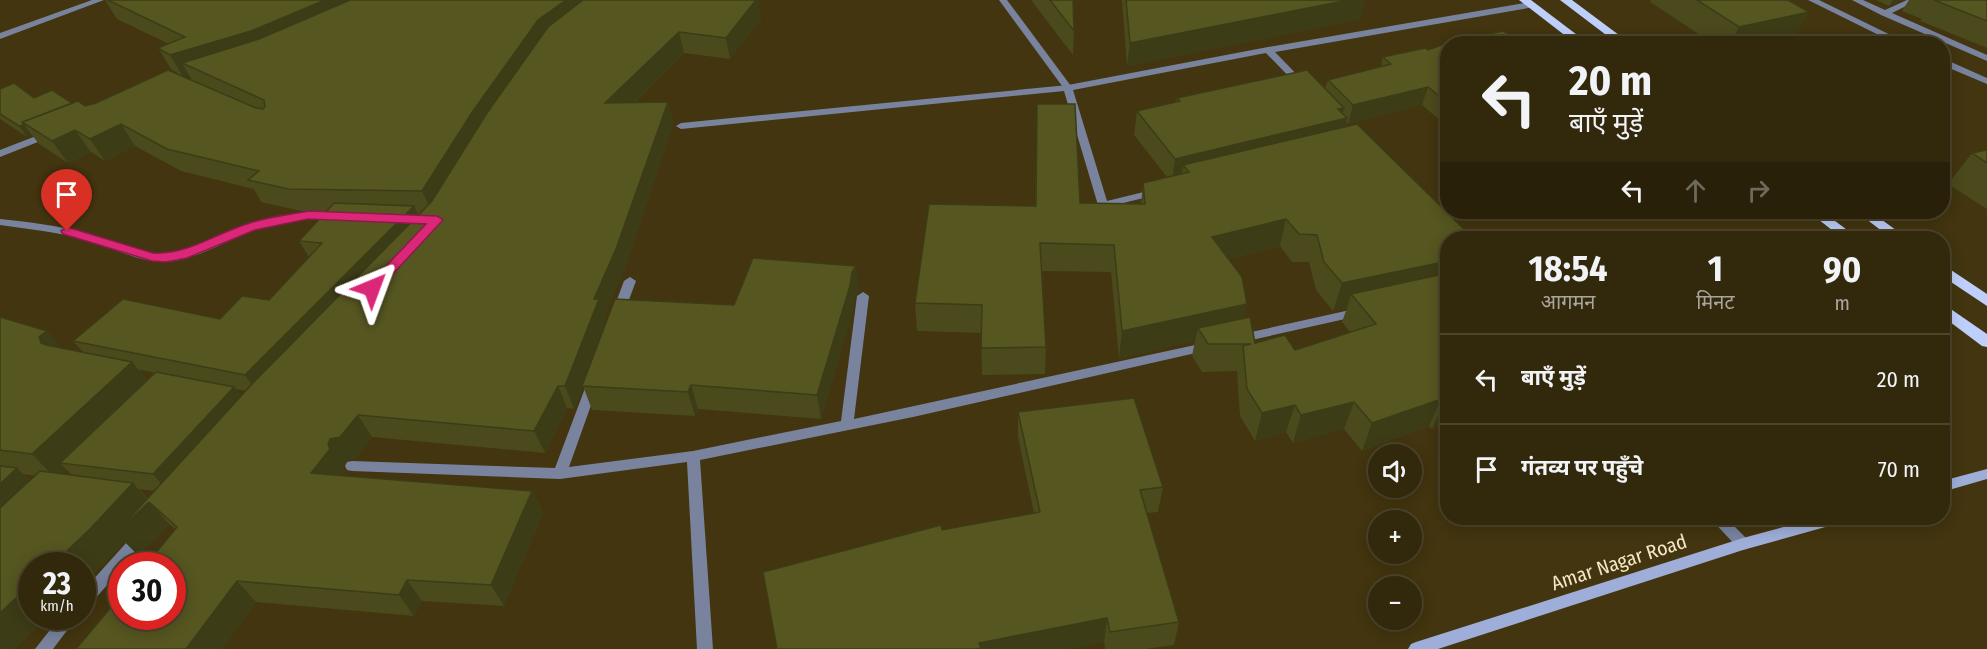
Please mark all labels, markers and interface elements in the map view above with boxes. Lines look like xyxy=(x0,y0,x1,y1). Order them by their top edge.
text: 20 m xyxy=(1569,56,1652,106)
icon: left xyxy=(1470,60,1548,138)
text: बाएँ मुड़ें xyxy=(1569,107,1643,139)
pin xyxy=(41,169,92,231)
icon: left xyxy=(1616,174,1649,207)
icon: ahead xyxy=(1679,174,1712,207)
icon: right xyxy=(1742,174,1775,207)
icon: arrive xyxy=(50,178,83,211)
text: 18:54 xyxy=(1529,247,1608,291)
text: 1 xyxy=(1708,247,1723,291)
text: 90 xyxy=(1823,248,1861,292)
position arrow xyxy=(340,256,404,320)
text: आगमन xyxy=(1541,290,1595,314)
text: मिनट xyxy=(1696,290,1735,314)
text: m xyxy=(1835,291,1850,315)
icon: left xyxy=(1470,363,1503,396)
text: बाएँ मुड़ें xyxy=(1521,364,1586,391)
text: 20 m xyxy=(1877,366,1920,393)
map controls xyxy=(1368,444,1422,630)
button: sound xyxy=(1368,444,1422,498)
icon: arrive xyxy=(1470,453,1503,486)
text: गंतव्य पर पहुँचे xyxy=(1521,454,1643,481)
text: 70 m xyxy=(1878,456,1920,483)
button: + xyxy=(1368,510,1422,564)
street label: Amar Nagar Road xyxy=(1548,529,1690,595)
speed limit sign: 30 xyxy=(108,552,186,630)
text: 23 xyxy=(43,566,71,602)
button: − xyxy=(1368,576,1422,630)
text: km/h xyxy=(40,597,74,615)

